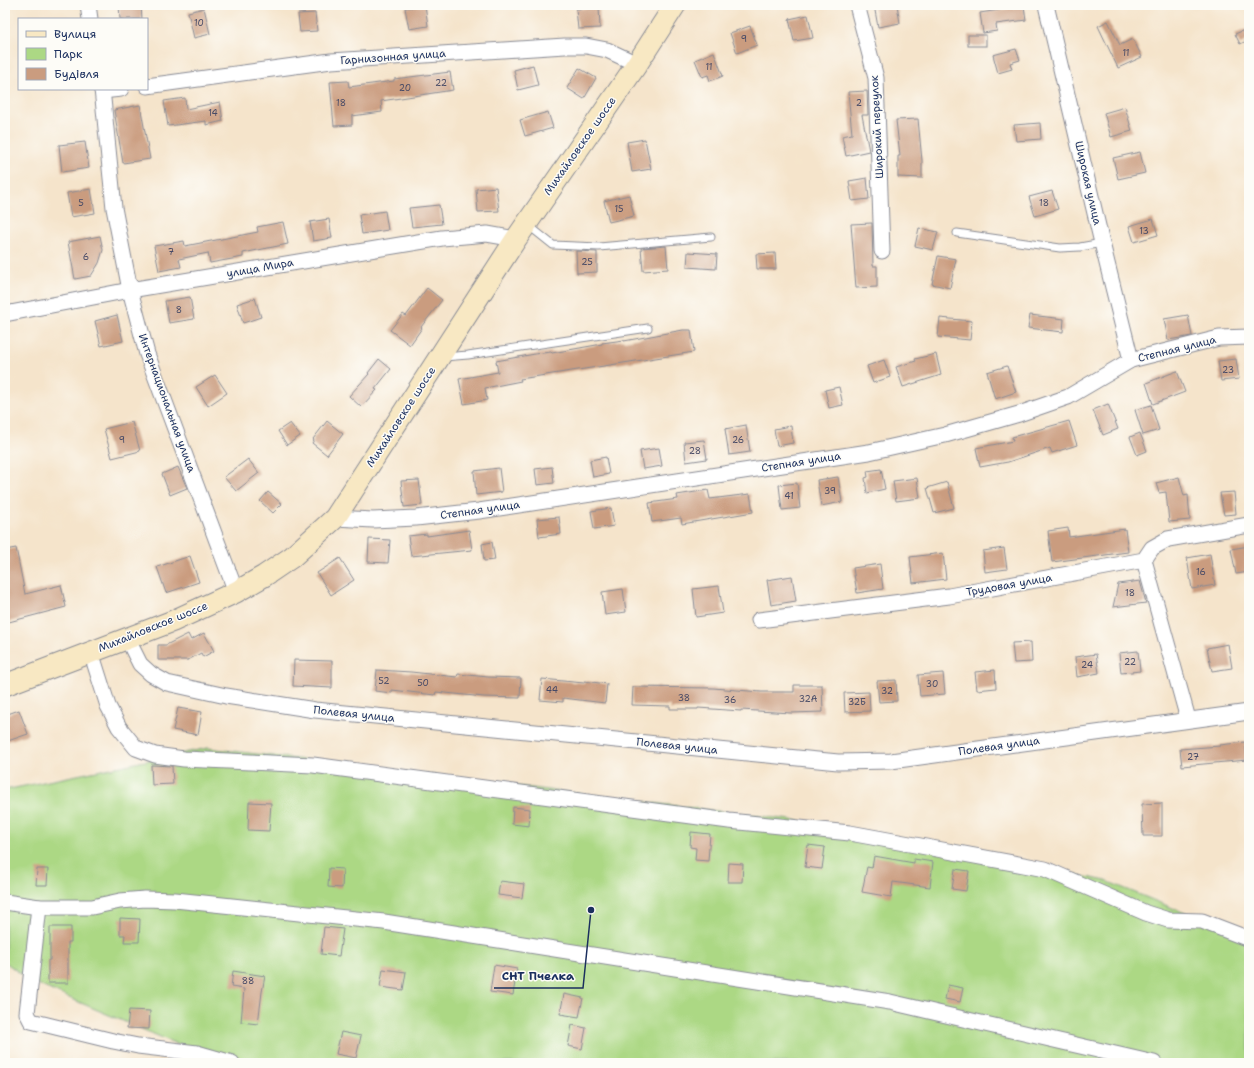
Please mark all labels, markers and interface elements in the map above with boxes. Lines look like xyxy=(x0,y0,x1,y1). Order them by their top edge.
house number: 10 xyxy=(194,17,204,29)
legend xyxy=(18,18,148,90)
text: Вулиця xyxy=(54,26,96,42)
house number: 9 xyxy=(741,33,747,45)
text: Парк xyxy=(54,46,83,62)
street label: Гарнизонная улица xyxy=(340,46,446,68)
house number: 11 xyxy=(1122,47,1130,59)
house number: 11 xyxy=(705,61,713,73)
text: Будівля xyxy=(54,66,99,82)
street label: Широкий переулок xyxy=(867,75,887,179)
house number: 22 xyxy=(435,77,447,89)
house number: 20 xyxy=(399,82,411,94)
street label: Михайловское шоссе xyxy=(540,94,620,198)
house number: 18 xyxy=(336,97,346,109)
house number: 2 xyxy=(856,97,862,109)
house number: 14 xyxy=(208,107,218,119)
street label: Широкая улица xyxy=(1071,139,1105,227)
house number: 5 xyxy=(78,197,84,209)
house number: 18 xyxy=(1039,197,1049,209)
house number: 15 xyxy=(614,203,624,215)
house number: 13 xyxy=(1139,225,1149,237)
house number: 7 xyxy=(168,246,174,258)
house number: 6 xyxy=(83,251,89,263)
street label: улица Мира xyxy=(225,255,295,281)
house number: 25 xyxy=(581,256,593,268)
house number: 8 xyxy=(176,304,182,316)
street label: Интернациональная улица xyxy=(135,331,199,475)
street label: Степная улица xyxy=(1136,332,1218,366)
street label: Михайловское шоссе xyxy=(363,364,439,470)
house number: 23 xyxy=(1222,364,1234,376)
house number: 9 xyxy=(119,434,125,446)
house number: 26 xyxy=(732,434,744,446)
house number: 28 xyxy=(689,445,701,457)
street label: Степная улица xyxy=(760,448,842,476)
house number: 39 xyxy=(824,485,836,497)
house number: 41 xyxy=(784,490,794,502)
street label: Степная улица xyxy=(439,497,521,523)
house number: 16 xyxy=(1196,566,1206,578)
street label: Трудовая улица xyxy=(965,570,1053,600)
house number: 18 xyxy=(1125,587,1135,599)
street label: Михайловское шоссе xyxy=(96,598,210,656)
house number: 22 xyxy=(1124,656,1136,668)
house number: 24 xyxy=(1081,659,1093,671)
house number: 52 xyxy=(378,675,390,687)
house number: 50 xyxy=(417,677,429,689)
house number: 30 xyxy=(926,678,938,690)
house number: 44 xyxy=(546,684,558,696)
house number: 32 xyxy=(881,685,893,697)
house number: 38 xyxy=(678,692,690,704)
house number: 32А xyxy=(799,693,818,705)
house number: 36 xyxy=(724,694,736,706)
house number: 32Б xyxy=(848,696,866,708)
street label: Полевая улица xyxy=(313,702,396,726)
street label: Полевая улица xyxy=(958,733,1041,759)
street label: Полевая улица xyxy=(636,734,719,758)
house number: 27 xyxy=(1187,751,1199,763)
callout: СНТ Пчелка xyxy=(494,964,583,988)
text: СНТ Пчелка xyxy=(502,968,575,984)
house number: 88 xyxy=(242,975,254,987)

